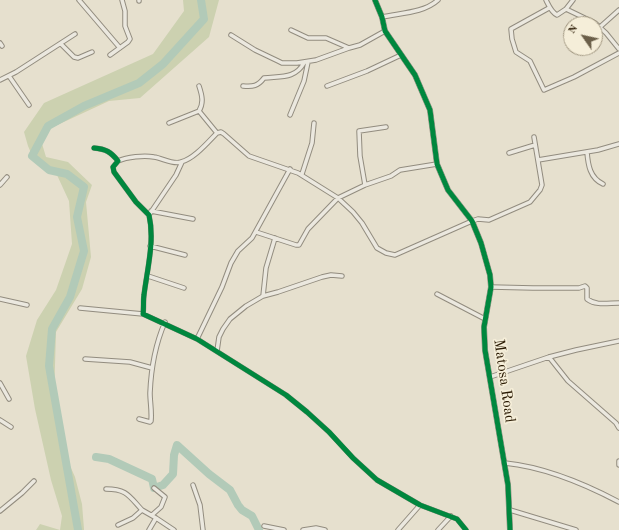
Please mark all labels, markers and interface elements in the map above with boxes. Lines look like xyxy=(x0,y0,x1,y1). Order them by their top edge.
north arrow xyxy=(563,16,603,56)
text: N xyxy=(567,23,580,36)
street label: Matosa Road xyxy=(489,338,519,424)

